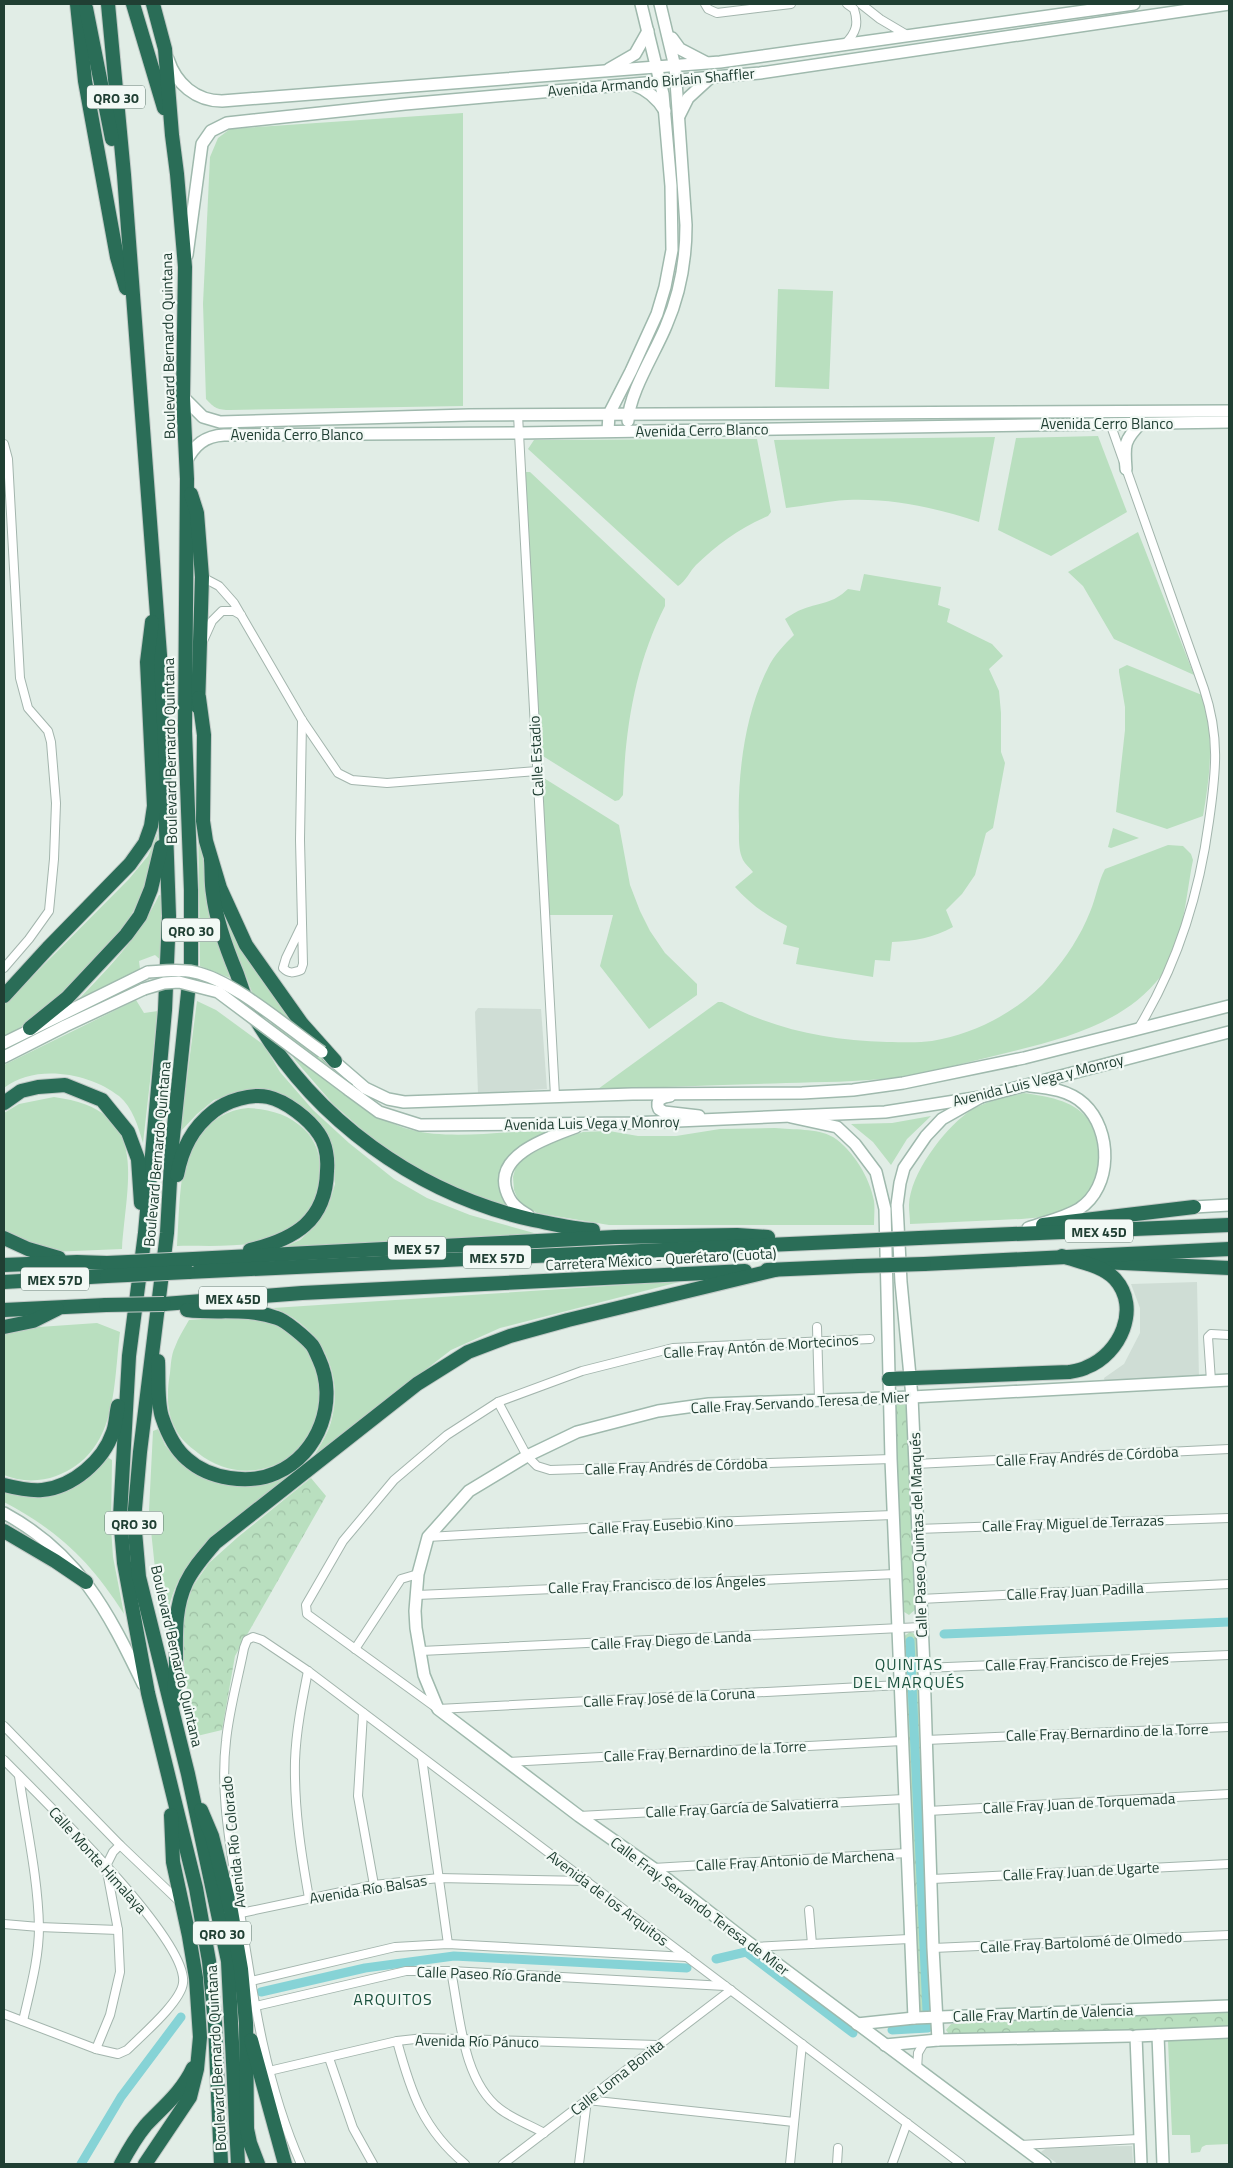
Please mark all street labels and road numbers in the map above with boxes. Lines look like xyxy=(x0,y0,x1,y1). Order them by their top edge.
street label: Avenida Armando Birlain Shaffler xyxy=(546,61,756,103)
road number: QRO 30 xyxy=(87,85,145,108)
street label: Boulevard Bernardo Quintana xyxy=(155,252,181,439)
street label: Avenida Cerro Blanco xyxy=(1040,412,1174,435)
street label: Avenida Cerro Blanco xyxy=(635,417,769,443)
street label: Avenida Cerro Blanco xyxy=(230,423,364,446)
street label: Boulevard Bernardo Quintana xyxy=(157,657,183,844)
street label: Calle Estadio xyxy=(522,715,550,797)
road number: QRO 30 xyxy=(162,918,220,942)
street label: Avenida Luis Vega y Monroy xyxy=(950,1048,1126,1112)
street label: Boulevard Bernardo Quintana xyxy=(137,1060,177,1248)
street label: Avenida Luis Vega y Monroy xyxy=(504,1110,680,1136)
road number: MEX 45D xyxy=(1065,1220,1133,1242)
road number: MEX 57 xyxy=(388,1236,446,1260)
street label: Carretera México - Querétaro (Cuota) xyxy=(545,1241,777,1277)
road number: MEX 57D xyxy=(463,1246,531,1268)
road number: MEX 57D xyxy=(21,1268,89,1290)
road number: MEX 45D xyxy=(199,1286,267,1310)
street label: Calle Fray Antón de Mortecinos xyxy=(663,1328,859,1364)
street label: Calle Fray Servando Teresa de Mier xyxy=(690,1385,910,1419)
street label: Calle Paseo Quintas del Marqués xyxy=(903,1432,933,1638)
street label: Calle Fray Andrés de Córdoba xyxy=(995,1440,1179,1472)
street label: Calle Fray Andrés de Córdoba xyxy=(584,1451,768,1481)
street label: Calle Fray Miguel de Terrazas xyxy=(982,1508,1164,1538)
street label: Calle Fray Eusebio Kino xyxy=(588,1510,734,1540)
road number: QRO 30 xyxy=(105,1512,163,1535)
street label: Boulevard Bernardo Quintana xyxy=(145,1563,209,1750)
street label: Calle Fray Francisco de los Ángeles xyxy=(548,1569,766,1599)
street label: Calle Fray Juan Padilla xyxy=(1006,1576,1145,1606)
street label: Calle Fray Diego de Landa xyxy=(590,1624,752,1656)
street label: Calle Fray Francisco de Frejes xyxy=(985,1647,1169,1677)
street label: Calle Fray José de la Coruna xyxy=(583,1681,756,1713)
street label: Calle Fray Bernardino de la Torre xyxy=(1005,1717,1209,1747)
street label: Calle Fray Bernardino de la Torre xyxy=(603,1734,807,1768)
street label: Avenida Río Colorado xyxy=(215,1775,251,1909)
street label: Calle Fray Juan de Torquemada xyxy=(982,1786,1176,1820)
street label: Calle Fray García de Salvatierra xyxy=(645,1790,840,1824)
street label: Calle Monte Himalaya xyxy=(44,1801,153,1919)
street label: Calle Fray Servando Teresa de Mier xyxy=(606,1831,794,1981)
street label: Calle Fray Antonio de Marchena xyxy=(695,1843,895,1877)
street label: Avenida de los Arquitos xyxy=(542,1845,674,1951)
street label: Calle Fray Juan de Ugarte xyxy=(1002,1855,1160,1887)
street label: Avenida Río Balsas xyxy=(308,1868,429,1910)
road number: QRO 30 xyxy=(193,1922,251,1945)
street label: Calle Fray Bartolomé de Olmedo xyxy=(979,1925,1183,1959)
street label: Calle Paseo Río Grande xyxy=(416,1960,562,1988)
street label: Boulevard Bernardo Quintana xyxy=(200,1964,232,2152)
street label: Calle Fray Martín de Valencia xyxy=(952,1998,1134,2028)
street label: Avenida Río Pánuco xyxy=(415,2028,539,2054)
street label: Calle Loma Bonita xyxy=(565,2033,669,2121)

